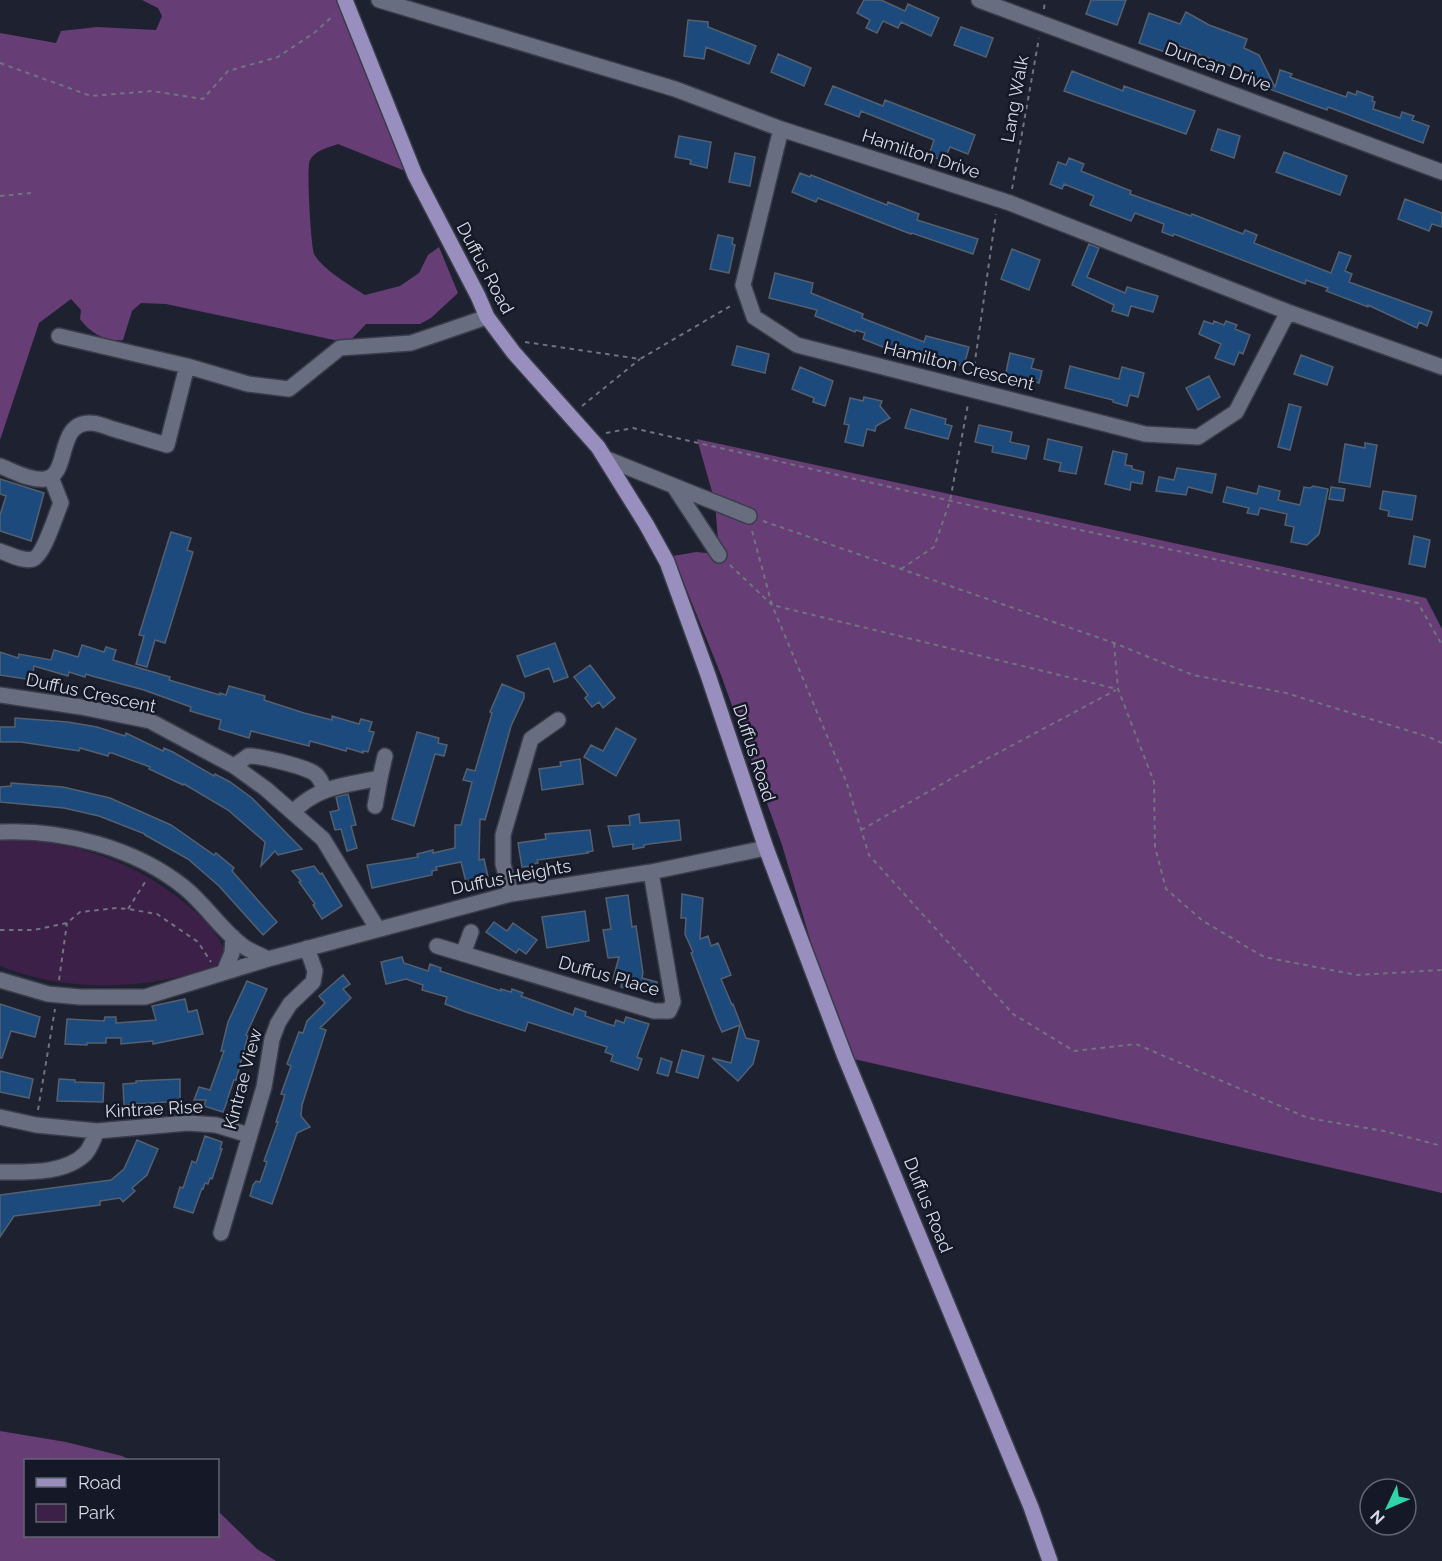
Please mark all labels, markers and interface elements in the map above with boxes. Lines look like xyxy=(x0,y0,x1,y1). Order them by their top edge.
street label: Duncan Drive xyxy=(1162,38,1275,96)
street label: Lang Walk xyxy=(997,53,1033,144)
street label: Hamilton Drive xyxy=(859,125,983,183)
street label: Duffus Road xyxy=(452,218,518,317)
street label: Hamilton Crescent xyxy=(882,337,1037,394)
street label: Duffus Crescent xyxy=(24,668,158,717)
street label: Duffus Road xyxy=(729,701,780,804)
street label: Duffus Heights xyxy=(449,855,573,898)
street label: Duffus Place xyxy=(556,951,663,1000)
street label: Kintrae View xyxy=(219,1026,266,1132)
street label: Kintrae Rise xyxy=(104,1095,204,1122)
street label: Duffus Road xyxy=(900,1154,957,1256)
legend xyxy=(24,1459,219,1537)
text: Road xyxy=(78,1472,121,1493)
north arrow xyxy=(1358,1477,1418,1537)
text: Park xyxy=(78,1502,115,1523)
text: N xyxy=(1366,1506,1389,1528)

